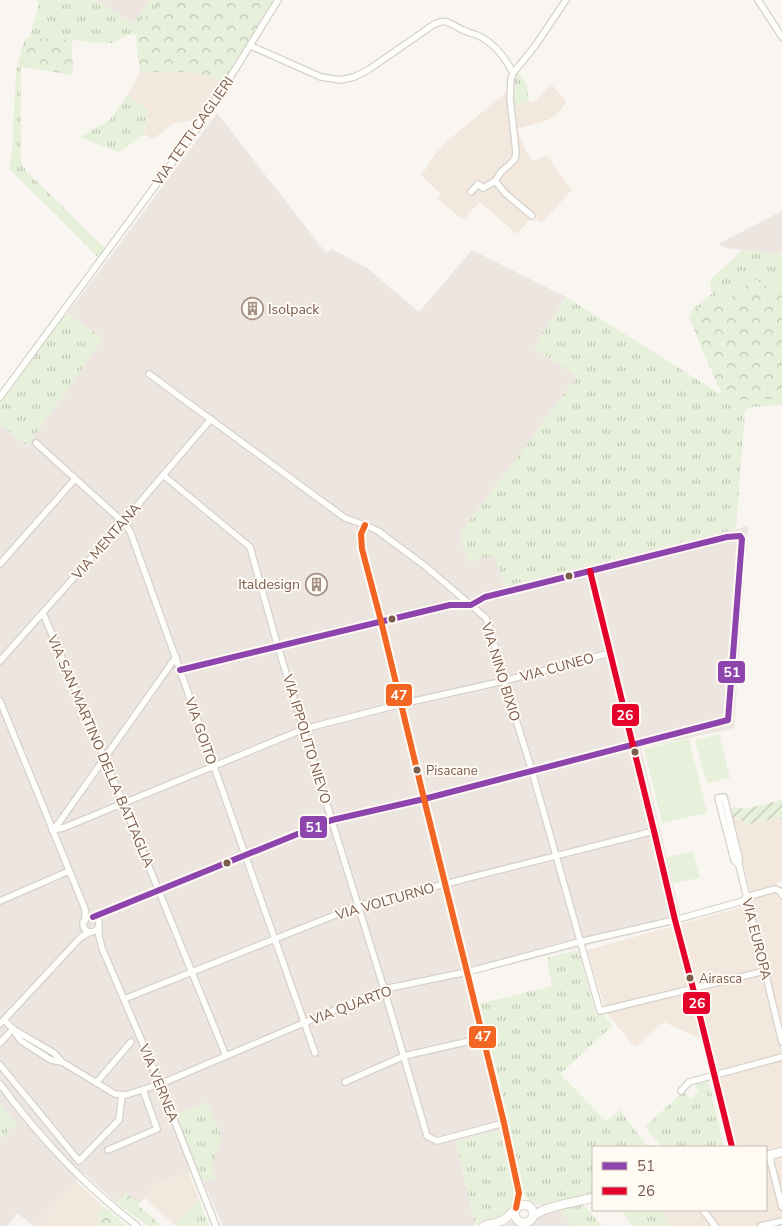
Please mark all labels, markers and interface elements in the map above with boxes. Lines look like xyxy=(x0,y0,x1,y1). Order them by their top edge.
street label: VIA TETTI CAGLIERI xyxy=(148,73,238,191)
building icon: Isolpack xyxy=(240,297,264,321)
place label: Isolpack xyxy=(268,300,320,319)
street label: VIA MENTANA xyxy=(67,499,145,584)
unlabelled marker xyxy=(564,571,574,581)
building icon: Italdesign xyxy=(304,572,328,596)
place label: Italdesign xyxy=(238,575,300,594)
unlabelled marker xyxy=(387,614,397,624)
street label: VIA NINO BIXIO xyxy=(476,620,525,724)
street label: VIA SAN MARTINO DELLA BATTAGLIA xyxy=(42,631,158,870)
street label: VIA CUNEO xyxy=(517,648,596,687)
line badge: 51 xyxy=(717,660,746,684)
text: 51 xyxy=(724,663,740,682)
street label: VIA IPPOLITO NIEVO xyxy=(277,671,335,806)
line badge: 47 xyxy=(385,683,413,707)
text: 47 xyxy=(391,686,407,705)
street label: VIA GOITO xyxy=(180,694,221,767)
line badge: 26 xyxy=(611,703,640,727)
text: 26 xyxy=(617,706,633,725)
unlabelled marker xyxy=(630,747,640,757)
place label: Pisacane xyxy=(426,762,478,780)
marker: Pisacane xyxy=(412,765,422,775)
line badge: 51 xyxy=(299,815,328,839)
text: 51 xyxy=(306,818,322,837)
unlabelled marker xyxy=(222,858,232,868)
street label: VIA VOLTURNO xyxy=(332,878,437,925)
street label: VIA EUROPA xyxy=(737,895,776,982)
place label: Airasca xyxy=(699,970,742,988)
marker: Airasca xyxy=(685,973,695,983)
street label: VIA QUARTO xyxy=(307,981,395,1030)
line badge: 26 xyxy=(682,991,711,1015)
text: 26 xyxy=(689,994,705,1013)
line badge: 47 xyxy=(468,1025,497,1049)
text: 47 xyxy=(475,1027,491,1046)
street label: VIA VERNEA xyxy=(134,1040,183,1125)
legend xyxy=(592,1146,767,1211)
text: 51 xyxy=(637,1156,655,1176)
text: 26 xyxy=(637,1181,655,1201)

